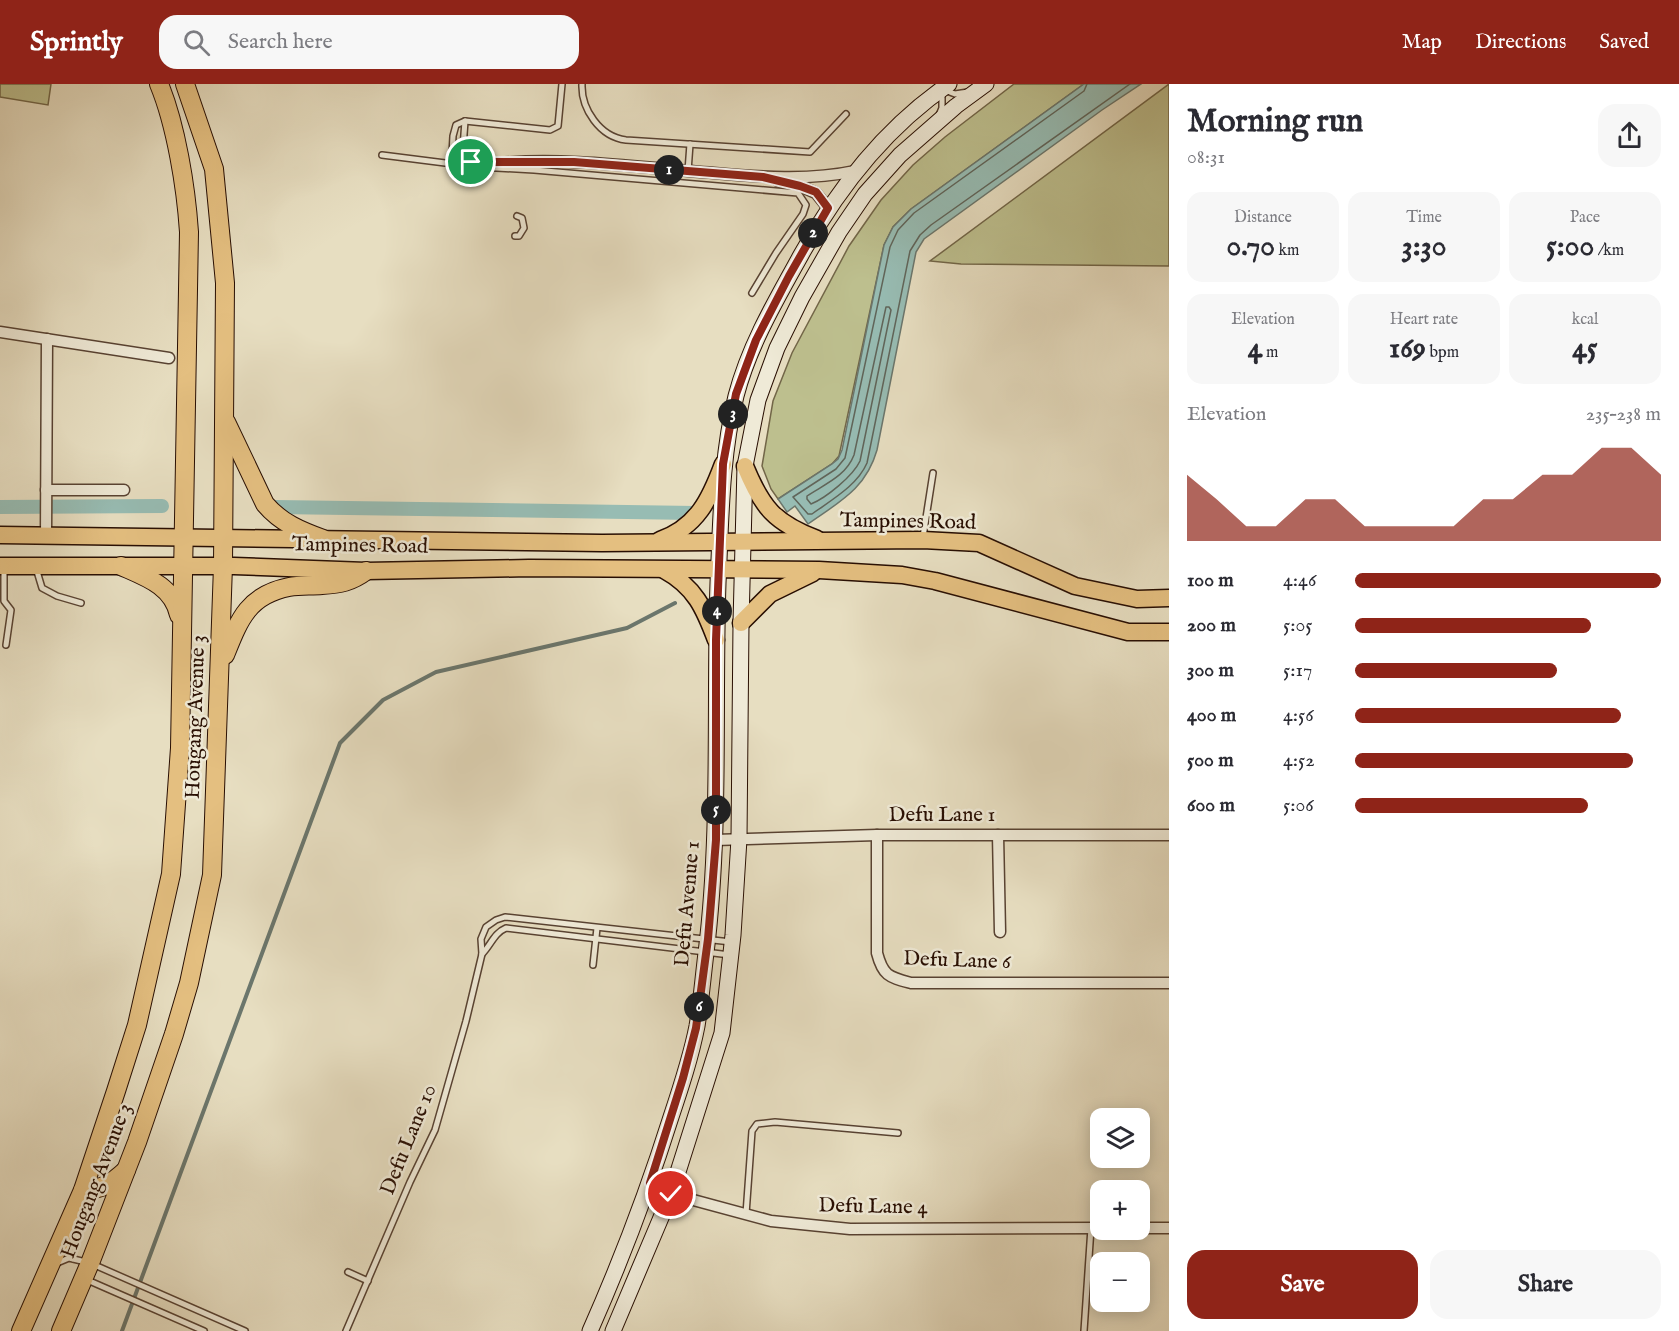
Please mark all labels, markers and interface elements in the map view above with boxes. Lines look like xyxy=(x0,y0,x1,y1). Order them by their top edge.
search box xyxy=(159,15,579,69)
text: Sprintly xyxy=(30,25,123,60)
icon: search xyxy=(180,26,213,59)
text: Search here xyxy=(228,28,333,56)
text: Map xyxy=(1402,29,1442,56)
text: Directions xyxy=(1475,29,1566,56)
text: Saved xyxy=(1599,29,1649,56)
text: Morning run xyxy=(1187,101,1363,143)
button: share xyxy=(1598,104,1661,167)
pin xyxy=(445,136,496,187)
icon: arrive xyxy=(454,145,487,178)
text: 08:31 xyxy=(1187,145,1225,170)
pin: 1 xyxy=(654,155,684,185)
text: 1 xyxy=(666,160,672,180)
text: Distance xyxy=(1234,208,1292,228)
text: Time xyxy=(1406,208,1442,228)
text: Pace xyxy=(1570,208,1600,228)
pin: 2 xyxy=(798,218,828,248)
text: 2 xyxy=(809,223,817,243)
text: 0.70 xyxy=(1227,228,1275,266)
text: 3:30 xyxy=(1401,228,1447,266)
text: 5:00 xyxy=(1546,228,1594,266)
text: km xyxy=(1275,241,1299,261)
text: /km xyxy=(1594,241,1624,261)
text: Elevation xyxy=(1231,310,1295,330)
text: Heart rate xyxy=(1390,310,1458,330)
text: kcal xyxy=(1572,310,1598,330)
text: 4 xyxy=(1248,330,1262,368)
text: 169 xyxy=(1389,330,1426,368)
text: 45 xyxy=(1572,330,1598,368)
text: m xyxy=(1262,343,1278,363)
text: bpm xyxy=(1426,343,1459,363)
pin: 3 xyxy=(718,399,748,429)
text: Elevation xyxy=(1187,402,1266,427)
text: 235–238 m xyxy=(1586,402,1661,427)
text: 3 xyxy=(730,404,736,424)
street label: Tampines Road xyxy=(840,507,977,537)
street label: Tampines Road xyxy=(292,531,429,561)
text: 100 m xyxy=(1187,568,1234,593)
text: 4:46 xyxy=(1283,568,1316,593)
pin: 4 xyxy=(702,596,732,626)
text: 4 xyxy=(713,601,721,621)
text: 200 m xyxy=(1187,613,1236,638)
text: 5:05 xyxy=(1283,613,1313,638)
street label: Hougang Avenue 3 xyxy=(180,635,212,799)
text: 300 m xyxy=(1187,658,1234,683)
text: 5:17 xyxy=(1283,658,1312,683)
text: 400 m xyxy=(1187,703,1236,728)
text: 4:56 xyxy=(1283,703,1314,728)
text: 500 m xyxy=(1187,748,1234,773)
text: 4:52 xyxy=(1283,748,1315,773)
text: 600 m xyxy=(1187,793,1235,818)
text: 5:06 xyxy=(1283,793,1314,818)
pin: 5 xyxy=(701,795,731,825)
text: 5 xyxy=(713,800,719,820)
street label: Defu Lane 1 xyxy=(889,802,995,829)
street label: Defu Avenue 1 xyxy=(669,840,707,968)
street label: Defu Lane 6 xyxy=(903,946,1013,976)
pin: 6 xyxy=(684,992,714,1022)
text: 6 xyxy=(696,997,702,1017)
street label: Defu Lane 10 xyxy=(375,1081,443,1199)
street label: Hougang Avenue 3 xyxy=(55,1100,139,1262)
map controls xyxy=(1090,1108,1150,1312)
button: layers xyxy=(1090,1108,1150,1168)
pin xyxy=(645,1168,696,1219)
icon: check xyxy=(654,1177,687,1210)
button: + xyxy=(1090,1180,1150,1240)
street label: Defu Lane 4 xyxy=(818,1193,929,1221)
button: Save xyxy=(1187,1250,1418,1319)
button: Share xyxy=(1430,1250,1661,1319)
button: − xyxy=(1090,1252,1150,1312)

